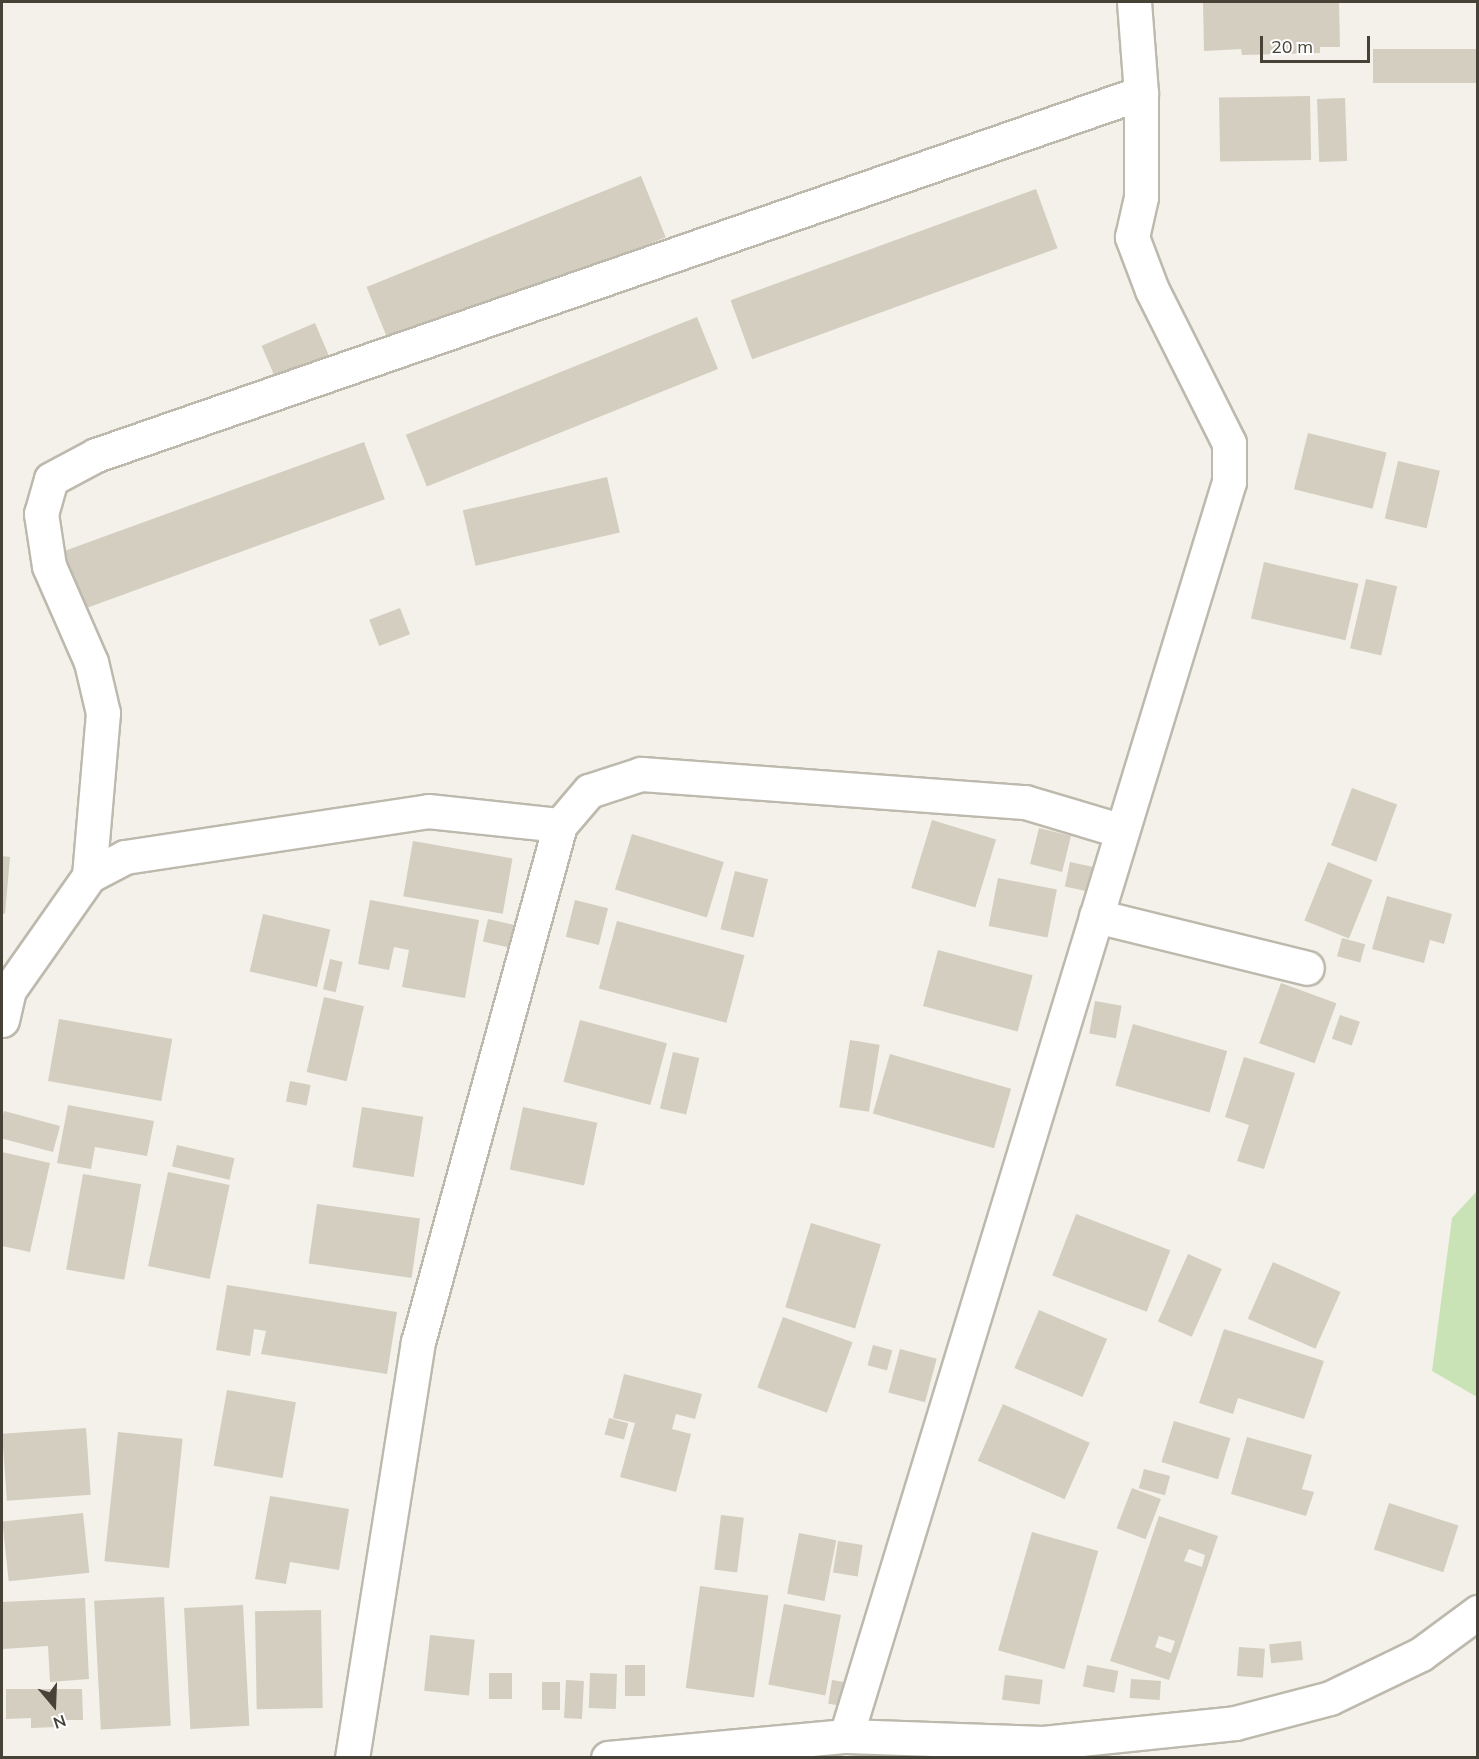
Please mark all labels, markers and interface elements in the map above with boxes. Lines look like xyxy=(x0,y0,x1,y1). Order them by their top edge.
scale bar xyxy=(1263,24,1372,62)
text: 20 m xyxy=(1271,35,1313,58)
north arrow xyxy=(24,1675,84,1735)
text: N xyxy=(51,1711,69,1733)

